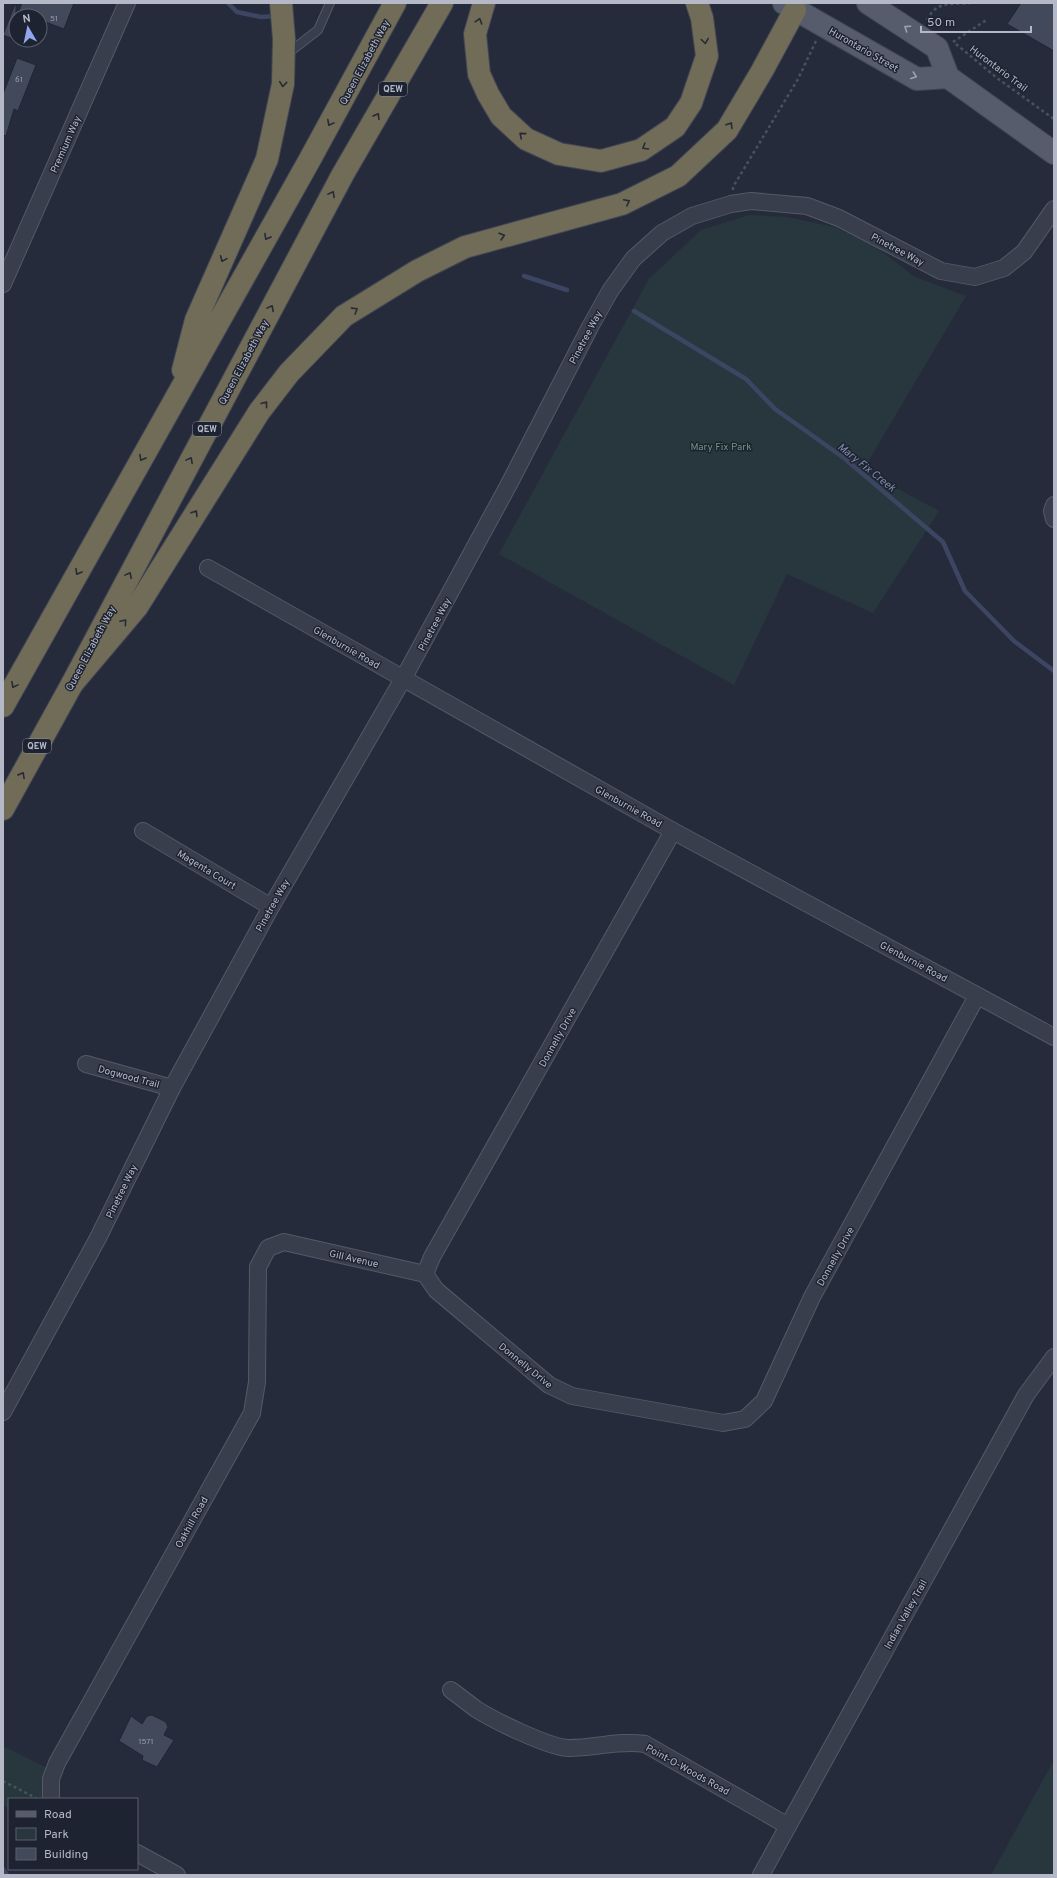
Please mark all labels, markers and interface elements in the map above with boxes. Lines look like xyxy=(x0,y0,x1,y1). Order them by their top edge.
north arrow xyxy=(8,8,48,48)
scale bar xyxy=(921,8,1031,34)
text: N xyxy=(22,12,32,27)
house number: 51 xyxy=(50,14,58,24)
text: 50 m xyxy=(927,15,955,31)
one-way arrow xyxy=(474,17,483,24)
street label: Queen Elizabeth Way xyxy=(337,18,393,107)
street label: Hurontario Street xyxy=(826,25,901,76)
one-way arrow xyxy=(904,25,911,33)
one-way arrow xyxy=(700,38,709,44)
street label: Hurontario Trail xyxy=(966,43,1030,95)
one-way arrow xyxy=(911,71,918,80)
house number: 61 xyxy=(15,75,23,85)
one-way arrow xyxy=(278,81,287,87)
road number: QEW xyxy=(379,82,407,96)
one-way arrow xyxy=(372,113,379,120)
street label: Premium Way xyxy=(48,114,85,175)
one-way arrow xyxy=(327,119,335,127)
one-way arrow xyxy=(726,122,733,129)
one-way arrow xyxy=(520,133,527,140)
one-way arrow xyxy=(642,143,649,150)
one-way arrow xyxy=(327,190,335,198)
one-way arrow xyxy=(623,199,631,206)
street label: Pinetree Way xyxy=(868,231,926,270)
one-way arrow xyxy=(264,233,271,240)
one-way arrow xyxy=(499,233,506,241)
one-way arrow xyxy=(220,255,228,262)
one-way arrow xyxy=(266,305,274,313)
one-way arrow xyxy=(350,308,357,315)
street label: Pinetree Way xyxy=(567,309,606,367)
street label: Queen Elizabeth Way xyxy=(216,318,272,407)
one-way arrow xyxy=(260,401,267,408)
road number: QEW xyxy=(193,422,221,436)
water label: Mary Fix Creek xyxy=(835,440,899,496)
park label: Mary Fix Park xyxy=(690,441,752,454)
one-way arrow xyxy=(139,454,146,461)
one-way arrow xyxy=(186,457,193,464)
one-way arrow xyxy=(191,510,198,517)
one-way arrow xyxy=(75,567,82,575)
one-way arrow xyxy=(125,572,132,579)
street label: Pinetree Way xyxy=(416,596,455,654)
street label: Queen Elizabeth Way xyxy=(63,604,119,693)
one-way arrow xyxy=(120,619,127,627)
street label: Glenburnie Road xyxy=(311,624,382,673)
one-way arrow xyxy=(12,681,19,688)
road number: QEW xyxy=(23,739,51,753)
one-way arrow xyxy=(17,772,24,779)
street label: Glenburnie Road xyxy=(592,783,664,831)
street label: Magenta Court xyxy=(174,848,238,893)
street label: Pinetree Way xyxy=(253,877,293,935)
street label: Glenburnie Road xyxy=(877,939,949,986)
street label: Donnelly Drive xyxy=(537,1006,580,1070)
street label: Dogwood Trail xyxy=(96,1063,161,1092)
street label: Pinetree Way xyxy=(104,1162,141,1221)
street label: Donnelly Drive xyxy=(815,1225,858,1289)
street label: Gill Avenue xyxy=(328,1247,380,1271)
street label: Donnelly Drive xyxy=(495,1340,555,1392)
street label: Oakhill Road xyxy=(173,1495,212,1551)
street label: Indian Valley Trail xyxy=(882,1578,931,1652)
house number: 1571 xyxy=(138,1737,154,1747)
street label: Point-O-Woods Road xyxy=(643,1742,731,1799)
legend xyxy=(8,1798,138,1870)
text: Road xyxy=(44,1807,72,1823)
text: Park xyxy=(44,1827,69,1843)
text: Building xyxy=(44,1847,88,1863)

